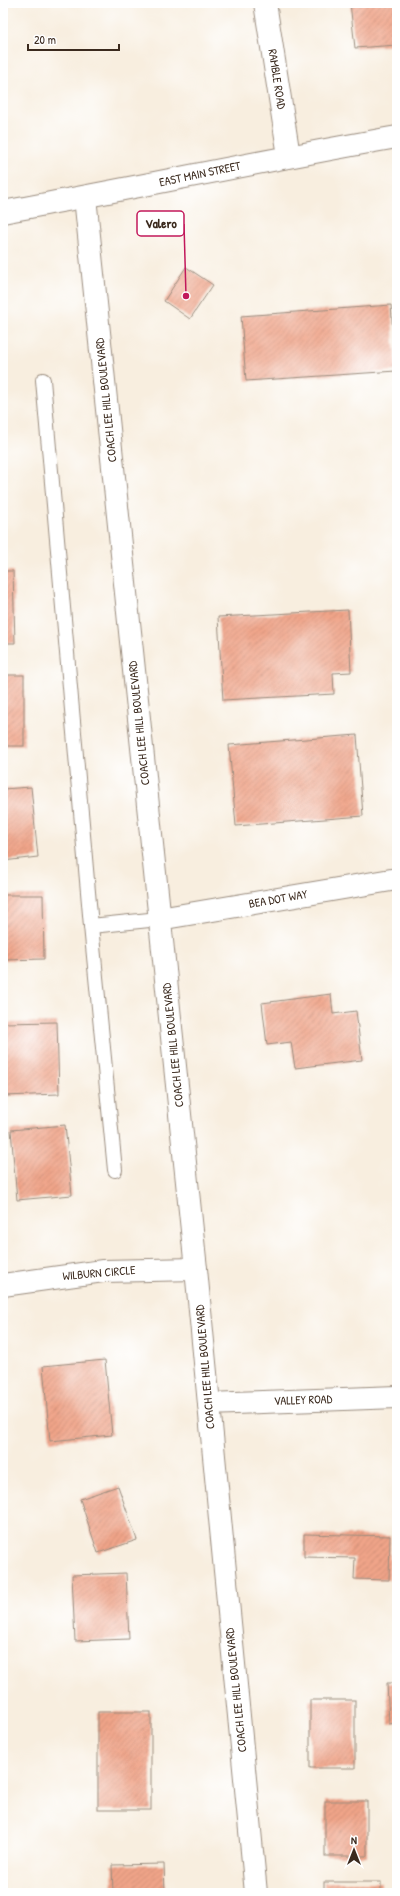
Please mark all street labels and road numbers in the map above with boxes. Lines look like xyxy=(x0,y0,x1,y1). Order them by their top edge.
street label: RAMBLE ROAD xyxy=(264,48,291,111)
street label: EAST MAIN STREET xyxy=(158,157,243,190)
street label: COACH LEE HILL BOULEVARD xyxy=(90,337,120,463)
street label: COACH LEE HILL BOULEVARD xyxy=(123,660,153,786)
street label: BEA DOT WAY xyxy=(247,885,309,912)
street label: COACH LEE HILL BOULEVARD xyxy=(157,982,187,1108)
street label: WILBURN CIRCLE xyxy=(62,1261,137,1284)
street label: COACH LEE HILL BOULEVARD xyxy=(191,1304,218,1430)
street label: VALLEY ROAD xyxy=(273,1390,333,1409)
street label: COACH LEE HILL BOULEVARD xyxy=(220,1627,250,1753)

